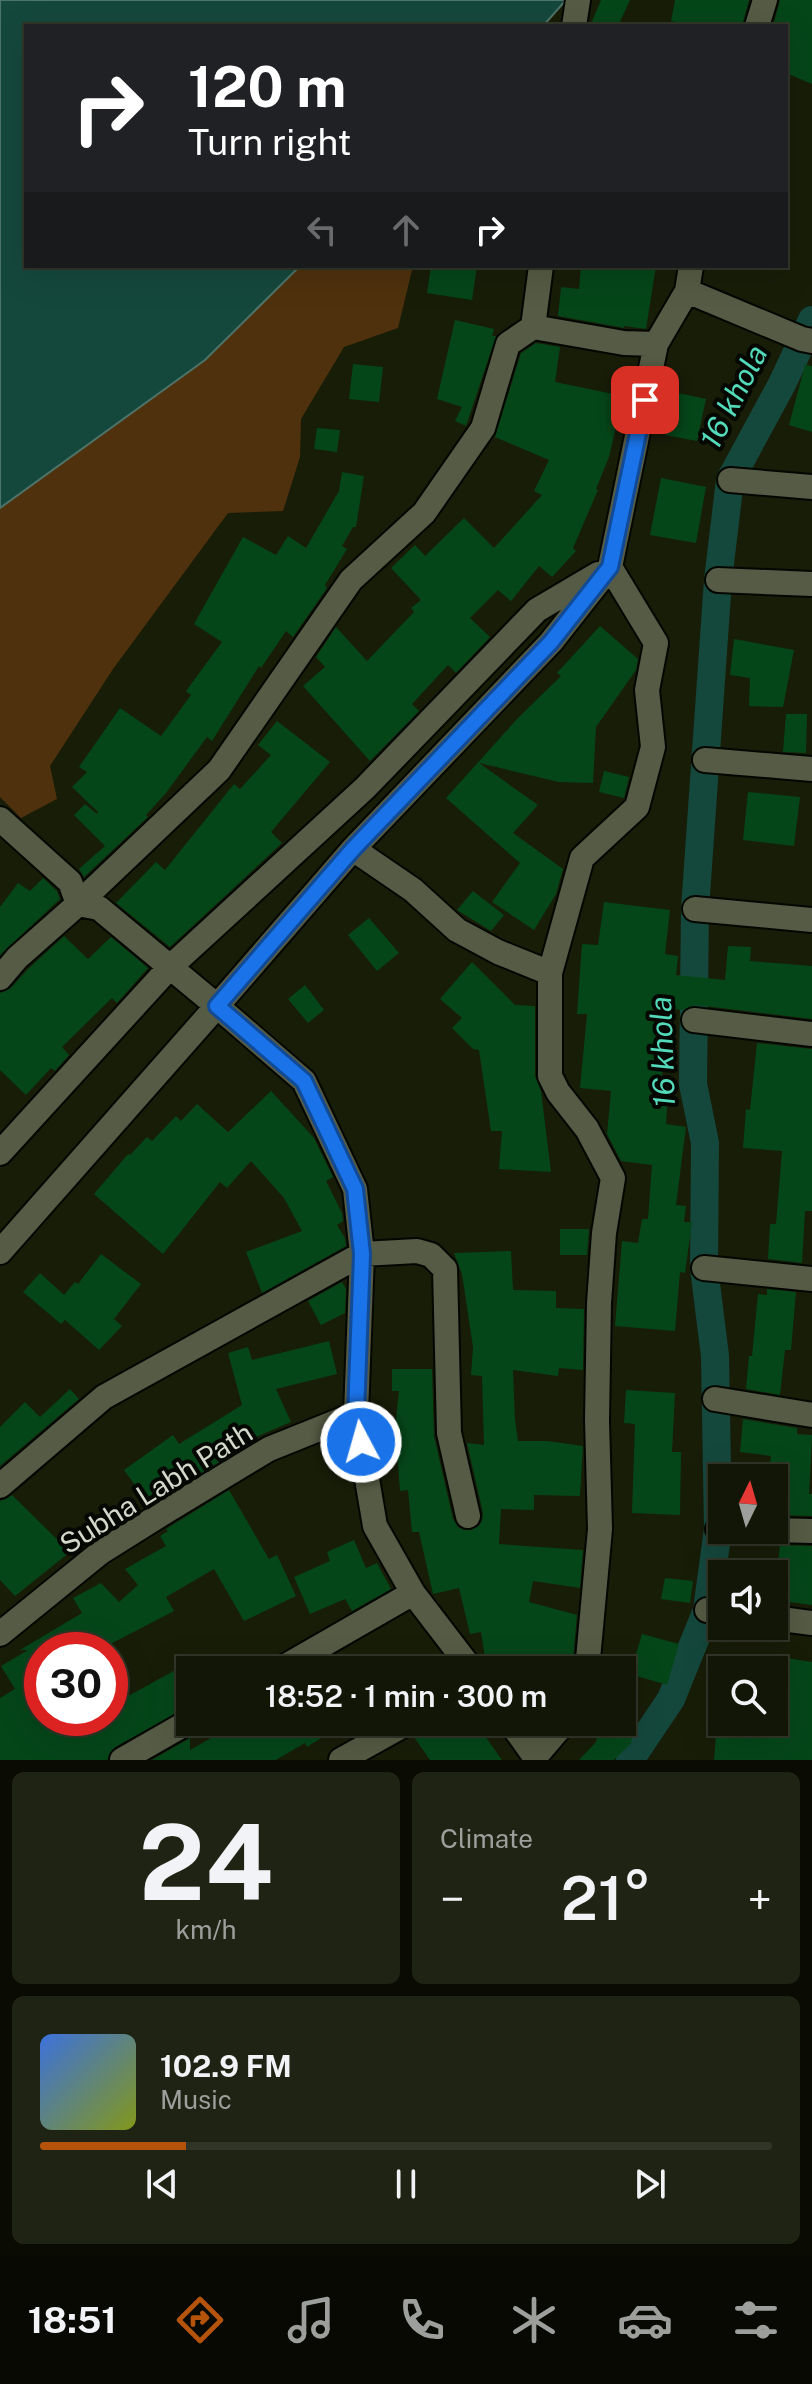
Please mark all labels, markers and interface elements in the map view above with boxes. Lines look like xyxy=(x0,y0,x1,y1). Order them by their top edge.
text: 120 m xyxy=(188,54,346,120)
icon: right xyxy=(56,56,160,160)
text: Turn right xyxy=(188,121,351,163)
icon: left xyxy=(300,208,344,252)
icon: ahead xyxy=(384,208,428,252)
icon: right xyxy=(468,208,512,252)
water label: 16 khola xyxy=(692,339,774,454)
pin xyxy=(611,366,679,434)
icon: arrive xyxy=(623,378,667,422)
water label: 16 khola xyxy=(642,996,682,1108)
position arrow xyxy=(319,1400,403,1484)
street label: Subha Labh Path xyxy=(53,1415,258,1560)
north arrow xyxy=(708,1464,788,1544)
map controls xyxy=(708,1464,788,1736)
button: sound xyxy=(708,1560,788,1640)
speed limit sign: 30 xyxy=(24,1632,128,1736)
button: search xyxy=(708,1656,788,1736)
text: 18:52 · 1 min · 300 m xyxy=(265,1678,547,1714)
text: 24 xyxy=(139,1801,273,1923)
text: Climate xyxy=(440,1823,533,1854)
text: 21° xyxy=(561,1863,651,1934)
text: − xyxy=(440,1873,464,1925)
text: + xyxy=(748,1873,772,1925)
text: km/h xyxy=(175,1914,237,1945)
text: 102.9 FM xyxy=(160,2048,292,2084)
text: Music xyxy=(160,2084,232,2115)
icon: previous xyxy=(140,2162,184,2206)
icon: pause xyxy=(384,2162,428,2206)
icon: next xyxy=(628,2162,672,2206)
icon: directions xyxy=(172,2292,228,2348)
icon: music xyxy=(283,2292,339,2348)
icon: phone xyxy=(394,2292,450,2348)
icon: climate xyxy=(506,2292,562,2348)
icon: car xyxy=(617,2292,673,2348)
icon: filters xyxy=(728,2292,784,2348)
text: 18:51 xyxy=(28,2299,117,2341)

